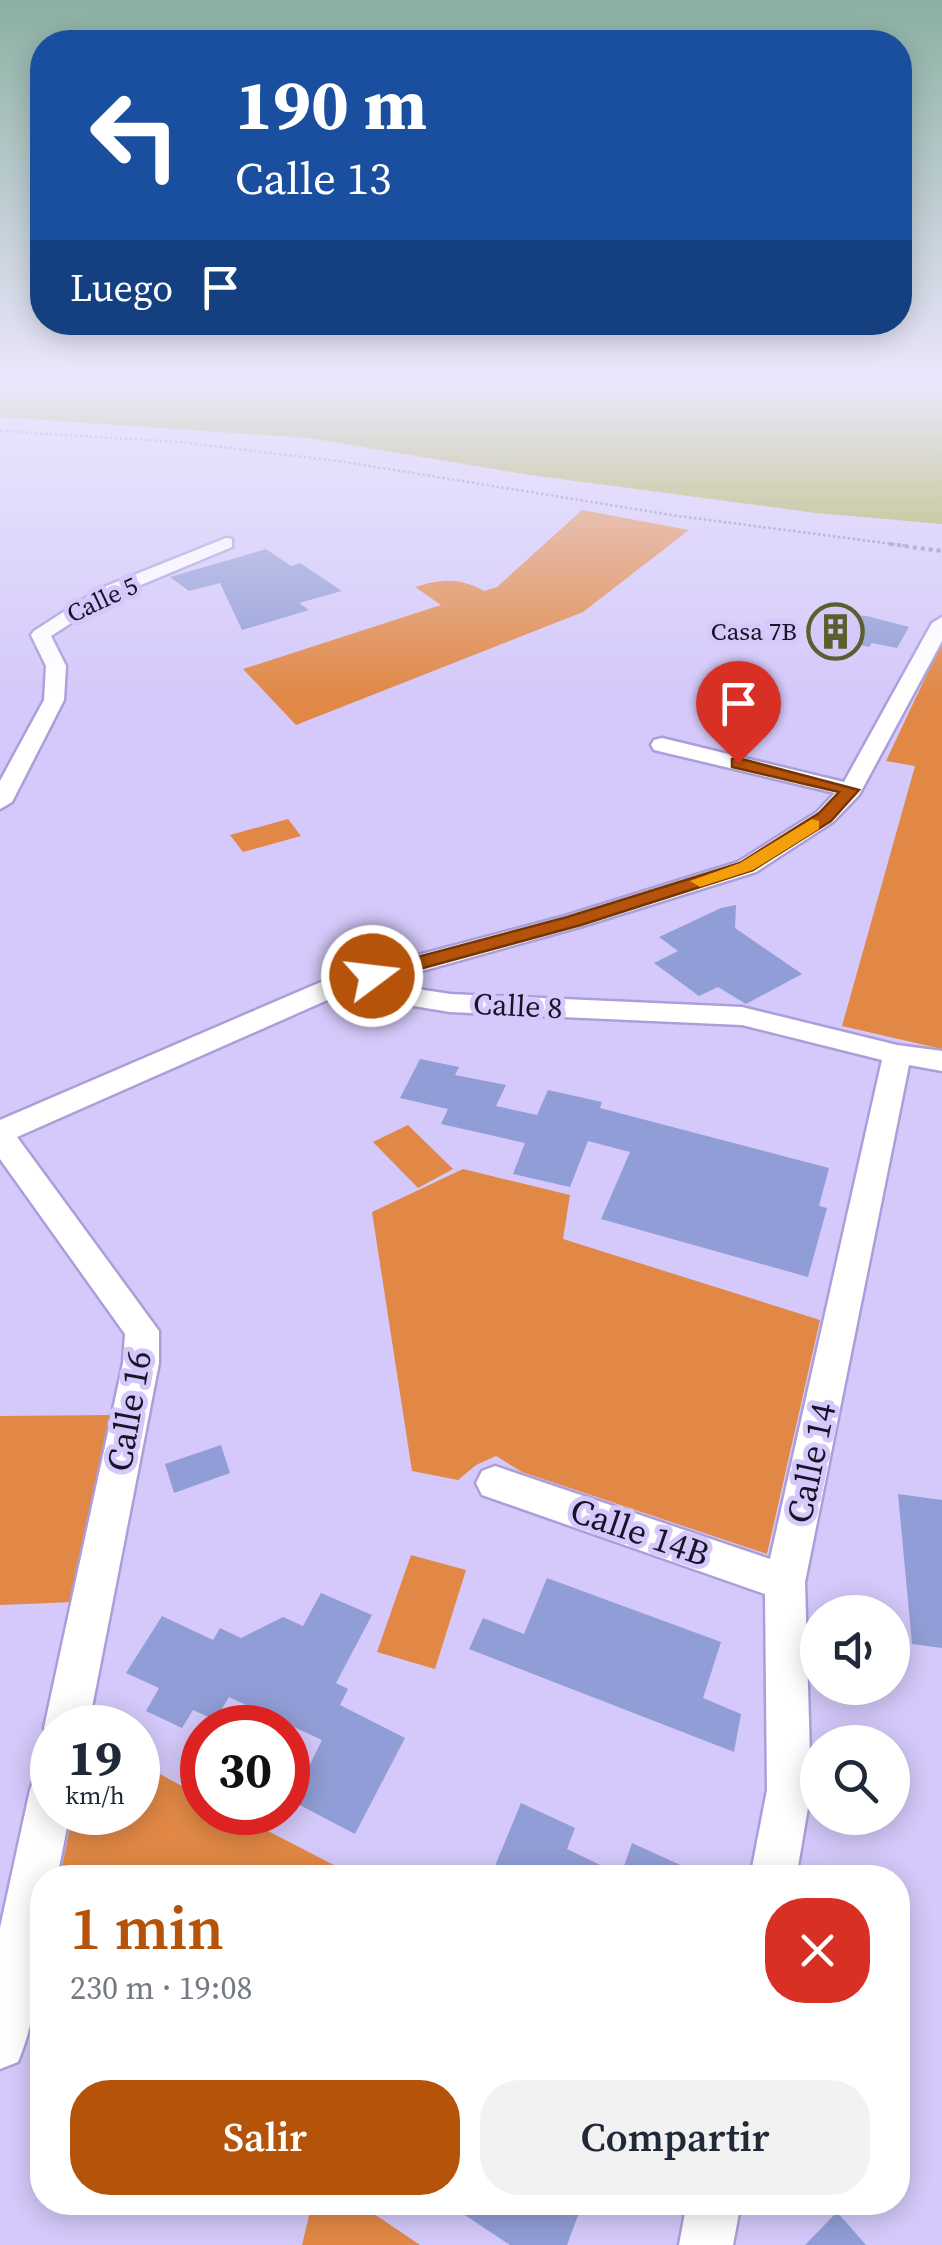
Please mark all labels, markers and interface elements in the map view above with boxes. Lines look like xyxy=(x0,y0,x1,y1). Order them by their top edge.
text: 190 m xyxy=(235,56,427,152)
icon: left xyxy=(70,70,200,200)
text: Calle 13 xyxy=(235,147,392,209)
icon: arrive xyxy=(193,260,248,315)
text: Luego xyxy=(70,262,173,314)
street label: Calle 5 xyxy=(61,568,143,630)
building icon: Casa 7B xyxy=(806,601,866,661)
place label: Casa 7B xyxy=(711,614,797,648)
pin xyxy=(696,661,781,764)
icon: arrive xyxy=(711,676,766,731)
position arrow xyxy=(320,924,424,1028)
street label: Calle 8 xyxy=(472,983,564,1028)
street label: Calle 16 xyxy=(95,1347,163,1475)
street label: Calle 14 xyxy=(775,1398,847,1528)
street label: Calle 14B xyxy=(564,1486,716,1578)
map controls xyxy=(800,1595,910,1835)
button: sound xyxy=(800,1595,910,1705)
speed limit sign: 30 xyxy=(180,1705,310,1835)
text: 19 xyxy=(68,1723,122,1792)
button: search xyxy=(800,1725,910,1835)
text: km/h xyxy=(65,1778,125,1812)
text: 1 min xyxy=(70,1887,224,1969)
button: close xyxy=(765,1898,870,2003)
text: 230 m · 19:08 xyxy=(70,1966,252,2010)
button: Salir xyxy=(70,2080,460,2195)
button: Compartir xyxy=(480,2080,870,2195)

